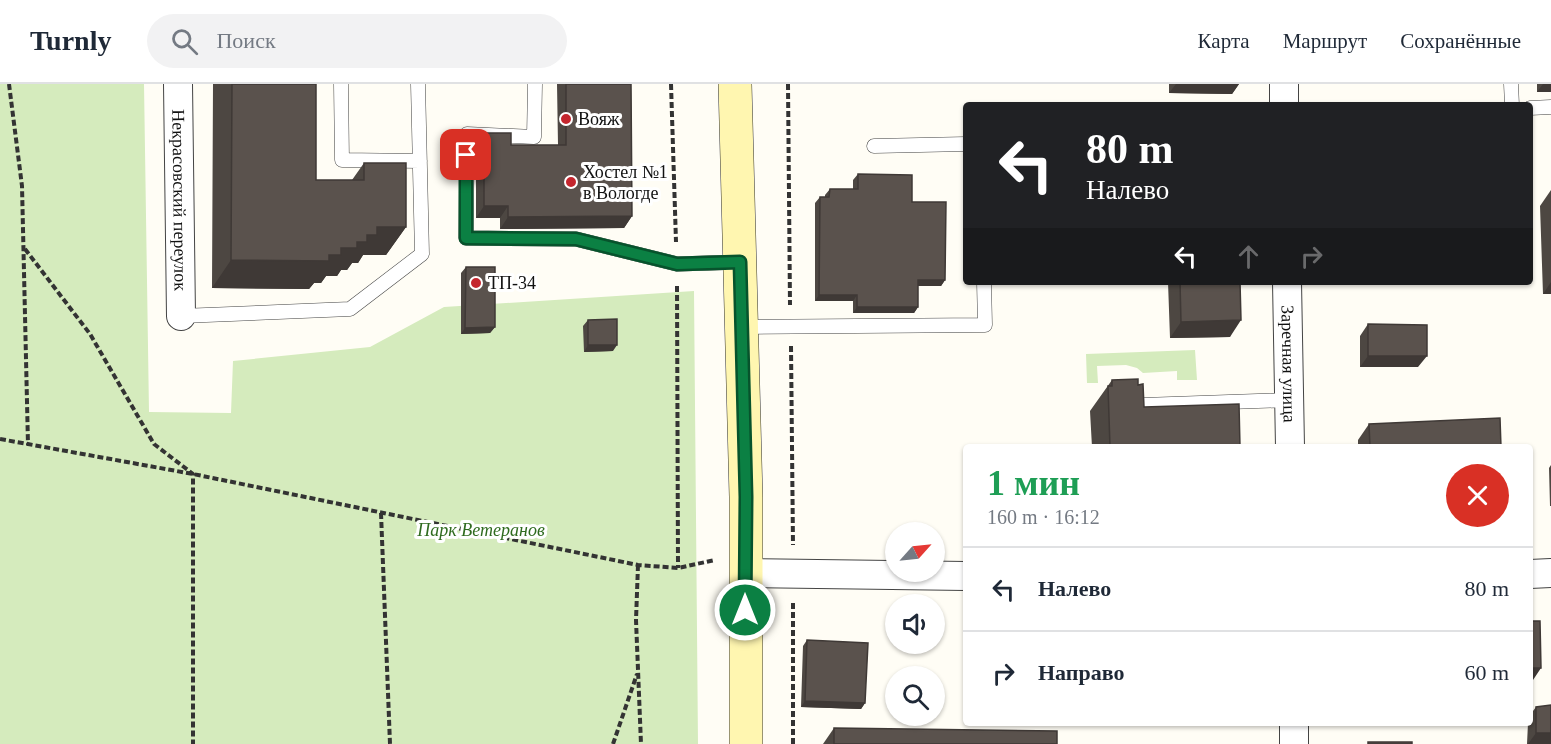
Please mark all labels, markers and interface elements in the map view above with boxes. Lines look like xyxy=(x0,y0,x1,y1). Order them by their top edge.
search box xyxy=(147,14,567,68)
text: Turnly xyxy=(30,25,111,56)
icon: search xyxy=(168,25,201,58)
text: Поиск xyxy=(216,28,276,53)
text: Карта xyxy=(1198,29,1250,53)
text: Маршрут xyxy=(1283,29,1367,53)
text: Сохранённые xyxy=(1400,29,1521,53)
street label: Некрасовский переулок xyxy=(168,109,191,291)
place label: Вояж xyxy=(578,109,620,129)
marker: Вояж xyxy=(559,112,573,126)
icon: left xyxy=(987,126,1065,204)
text: 80 m xyxy=(1086,126,1174,172)
pin xyxy=(440,129,491,180)
icon: arrive xyxy=(449,138,482,171)
place label: Хостел №1 в Вологде xyxy=(583,162,668,203)
marker: Хостел №1 в Вологде xyxy=(564,175,578,189)
text: Налево xyxy=(1086,175,1169,205)
icon: left xyxy=(1169,240,1202,273)
icon: ahead xyxy=(1232,240,1265,273)
icon: right xyxy=(1295,240,1328,273)
place label: ТП-34 xyxy=(488,273,536,293)
marker: ТП-34 xyxy=(469,276,483,290)
street label: Заречная улица xyxy=(1277,305,1300,423)
text: 1 мин xyxy=(987,463,1080,503)
button: close xyxy=(1446,464,1509,527)
text: 160 m · 16:12 xyxy=(987,506,1100,528)
park label: Парк Ветеранов xyxy=(416,520,545,540)
north arrow xyxy=(885,522,945,582)
map controls xyxy=(885,522,945,726)
icon: left xyxy=(987,573,1020,606)
text: Налево xyxy=(1038,576,1111,601)
text: 80 m xyxy=(1464,576,1509,601)
position arrow xyxy=(713,578,777,642)
button: sound xyxy=(885,594,945,654)
icon: right xyxy=(987,657,1020,690)
text: Направо xyxy=(1038,660,1124,685)
text: 60 m xyxy=(1464,660,1509,685)
button: search xyxy=(885,666,945,726)

